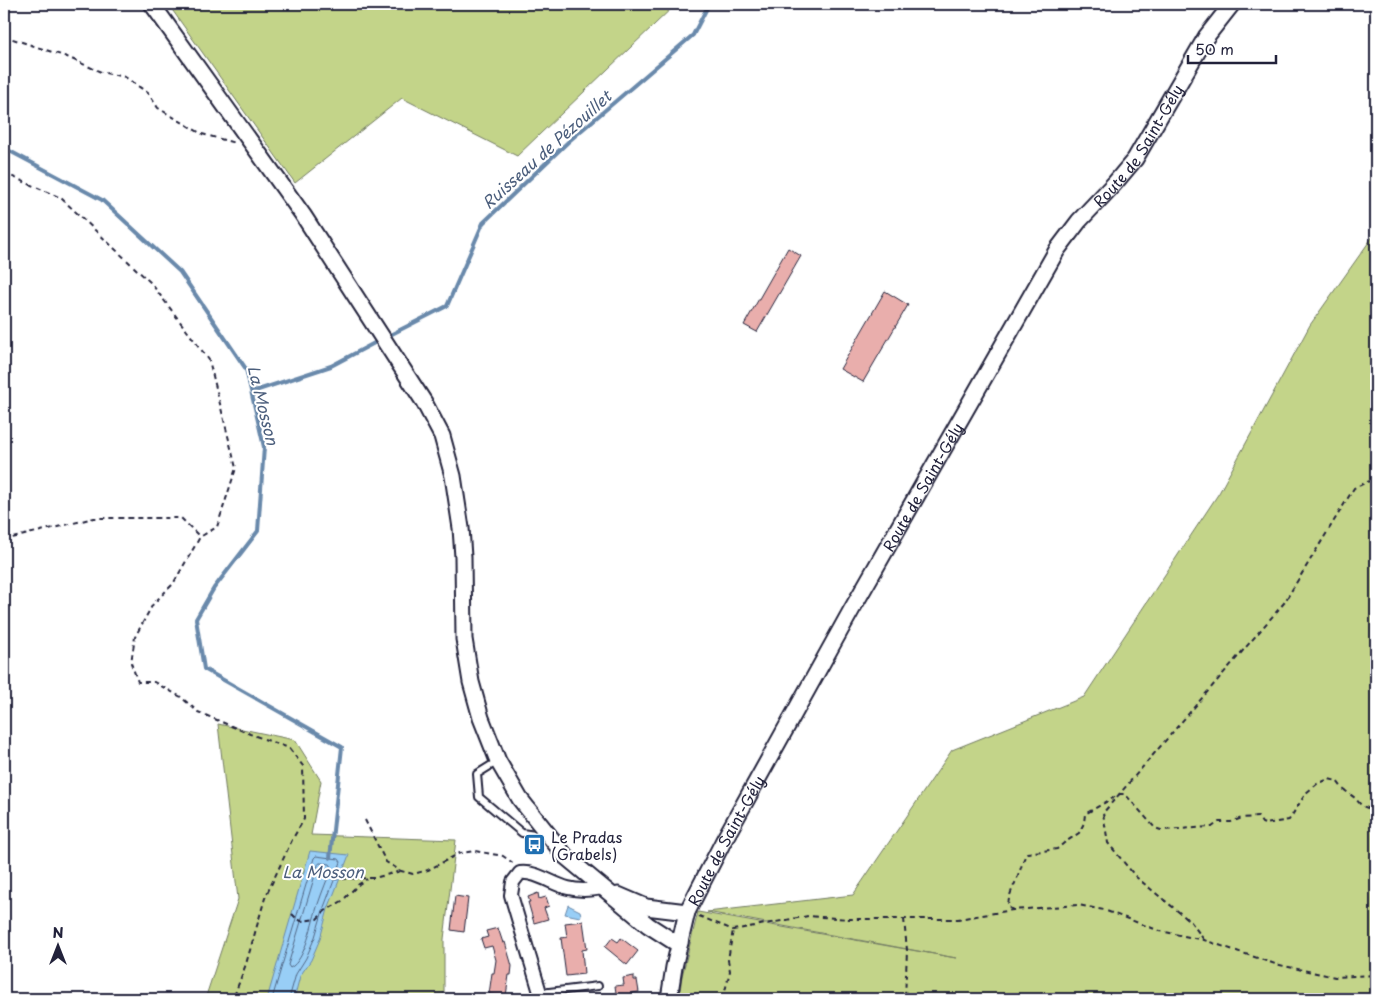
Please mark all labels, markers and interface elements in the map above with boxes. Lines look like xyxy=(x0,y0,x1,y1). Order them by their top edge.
scale bar xyxy=(1188,32,1275,64)
text: 50 m xyxy=(1195,37,1234,60)
street label: Route de Saint-Gély xyxy=(1087,80,1188,212)
water label: Ruisseau de Pézouillet xyxy=(476,83,618,214)
water label: La Mosson xyxy=(243,363,286,449)
street label: Route de Saint-Gély xyxy=(876,418,968,555)
street label: Route de Saint-Gély xyxy=(681,771,769,910)
place label: Le Pradas (Grabels) xyxy=(551,825,623,865)
bus stop icon: Le Pradas (Grabels) xyxy=(523,833,547,857)
water label: La Mosson xyxy=(282,859,365,883)
north arrow xyxy=(32,920,82,970)
text: N xyxy=(52,922,64,943)

